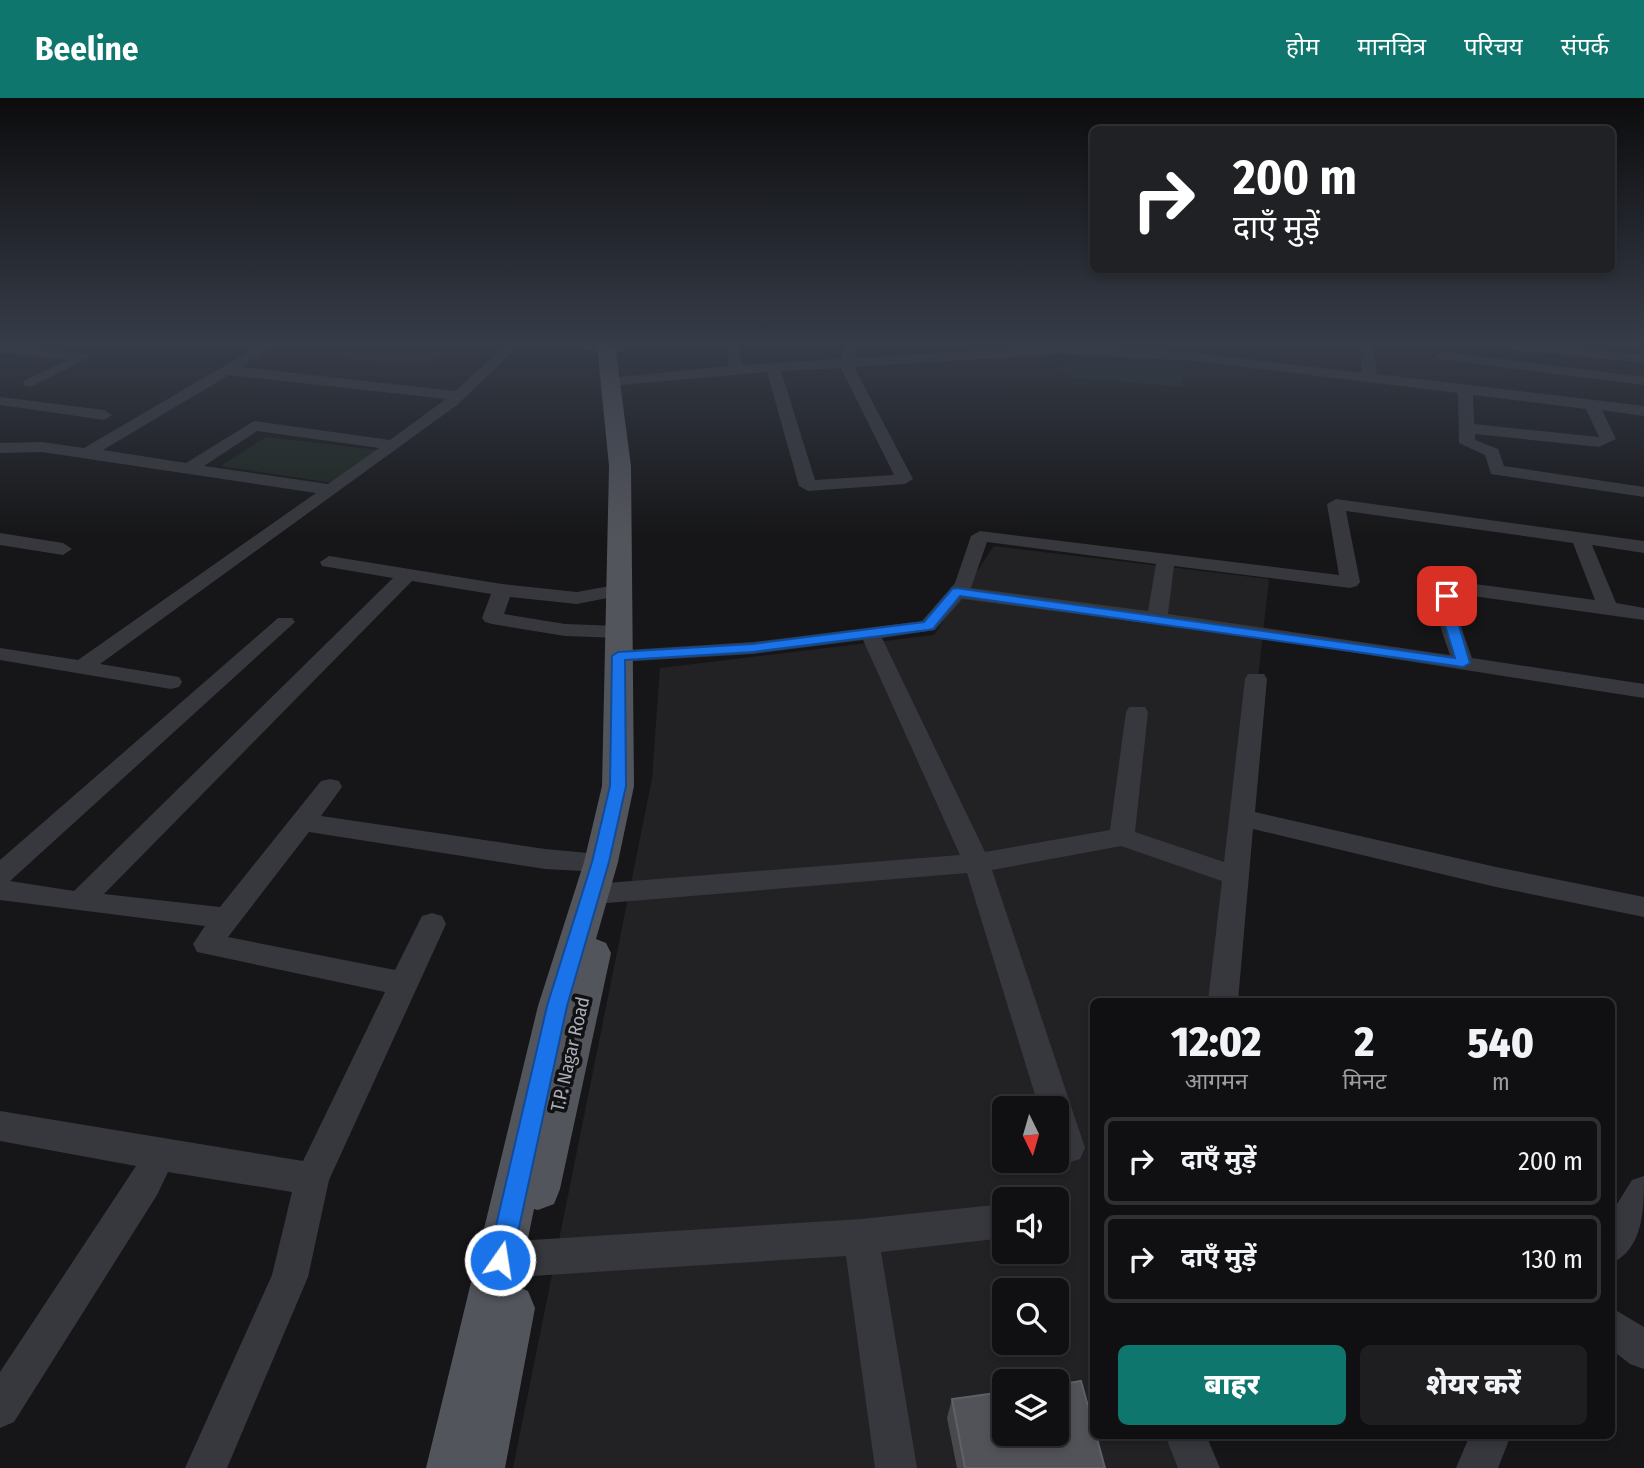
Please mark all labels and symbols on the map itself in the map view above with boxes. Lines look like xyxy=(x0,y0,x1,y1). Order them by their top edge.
pin xyxy=(1417,566,1477,626)
street label: T.P. Nagar Road xyxy=(546,994,594,1114)
north arrow xyxy=(992,1096,1069,1172)
position arrow xyxy=(463,1223,537,1297)

